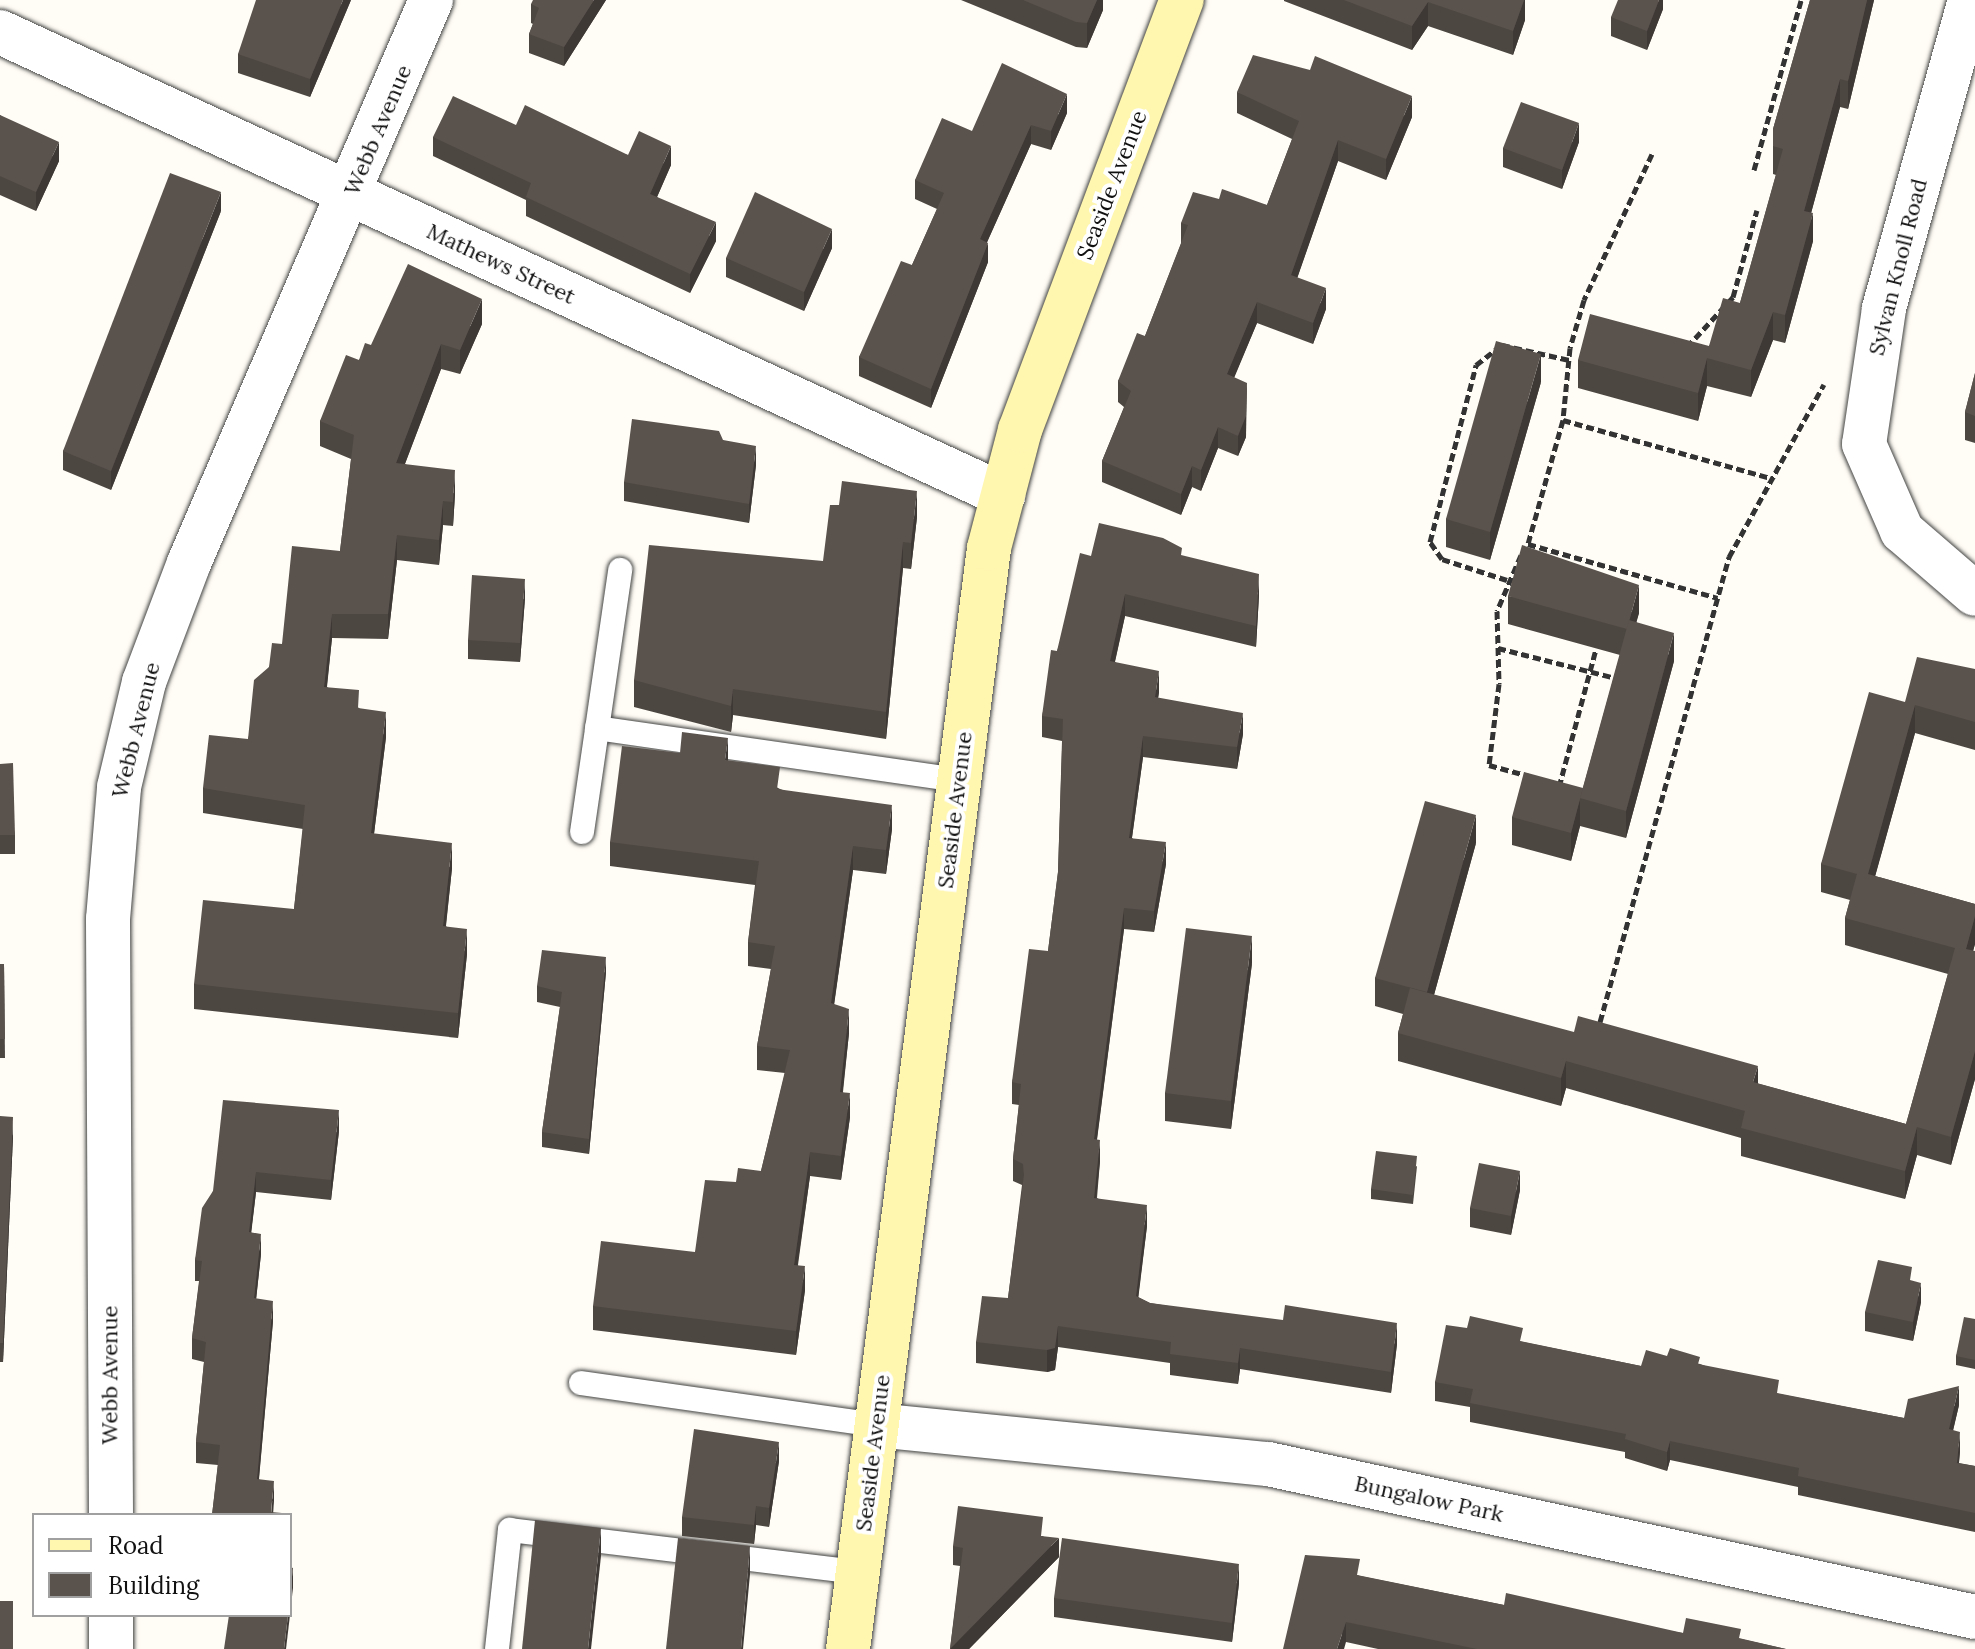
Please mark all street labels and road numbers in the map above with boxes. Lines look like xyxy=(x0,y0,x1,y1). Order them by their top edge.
street label: Webb Avenue xyxy=(339,61,417,199)
street label: Seaside Avenue xyxy=(1071,107,1153,263)
street label: Sylvan Knoll Road xyxy=(1863,176,1933,358)
street label: Mathews Street xyxy=(423,218,579,310)
street label: Webb Avenue xyxy=(106,659,166,801)
street label: Seaside Avenue xyxy=(932,730,978,890)
street label: Webb Avenue xyxy=(97,1305,123,1445)
street label: Seaside Avenue xyxy=(850,1373,896,1533)
street label: Bungalow Park xyxy=(1352,1470,1506,1528)

